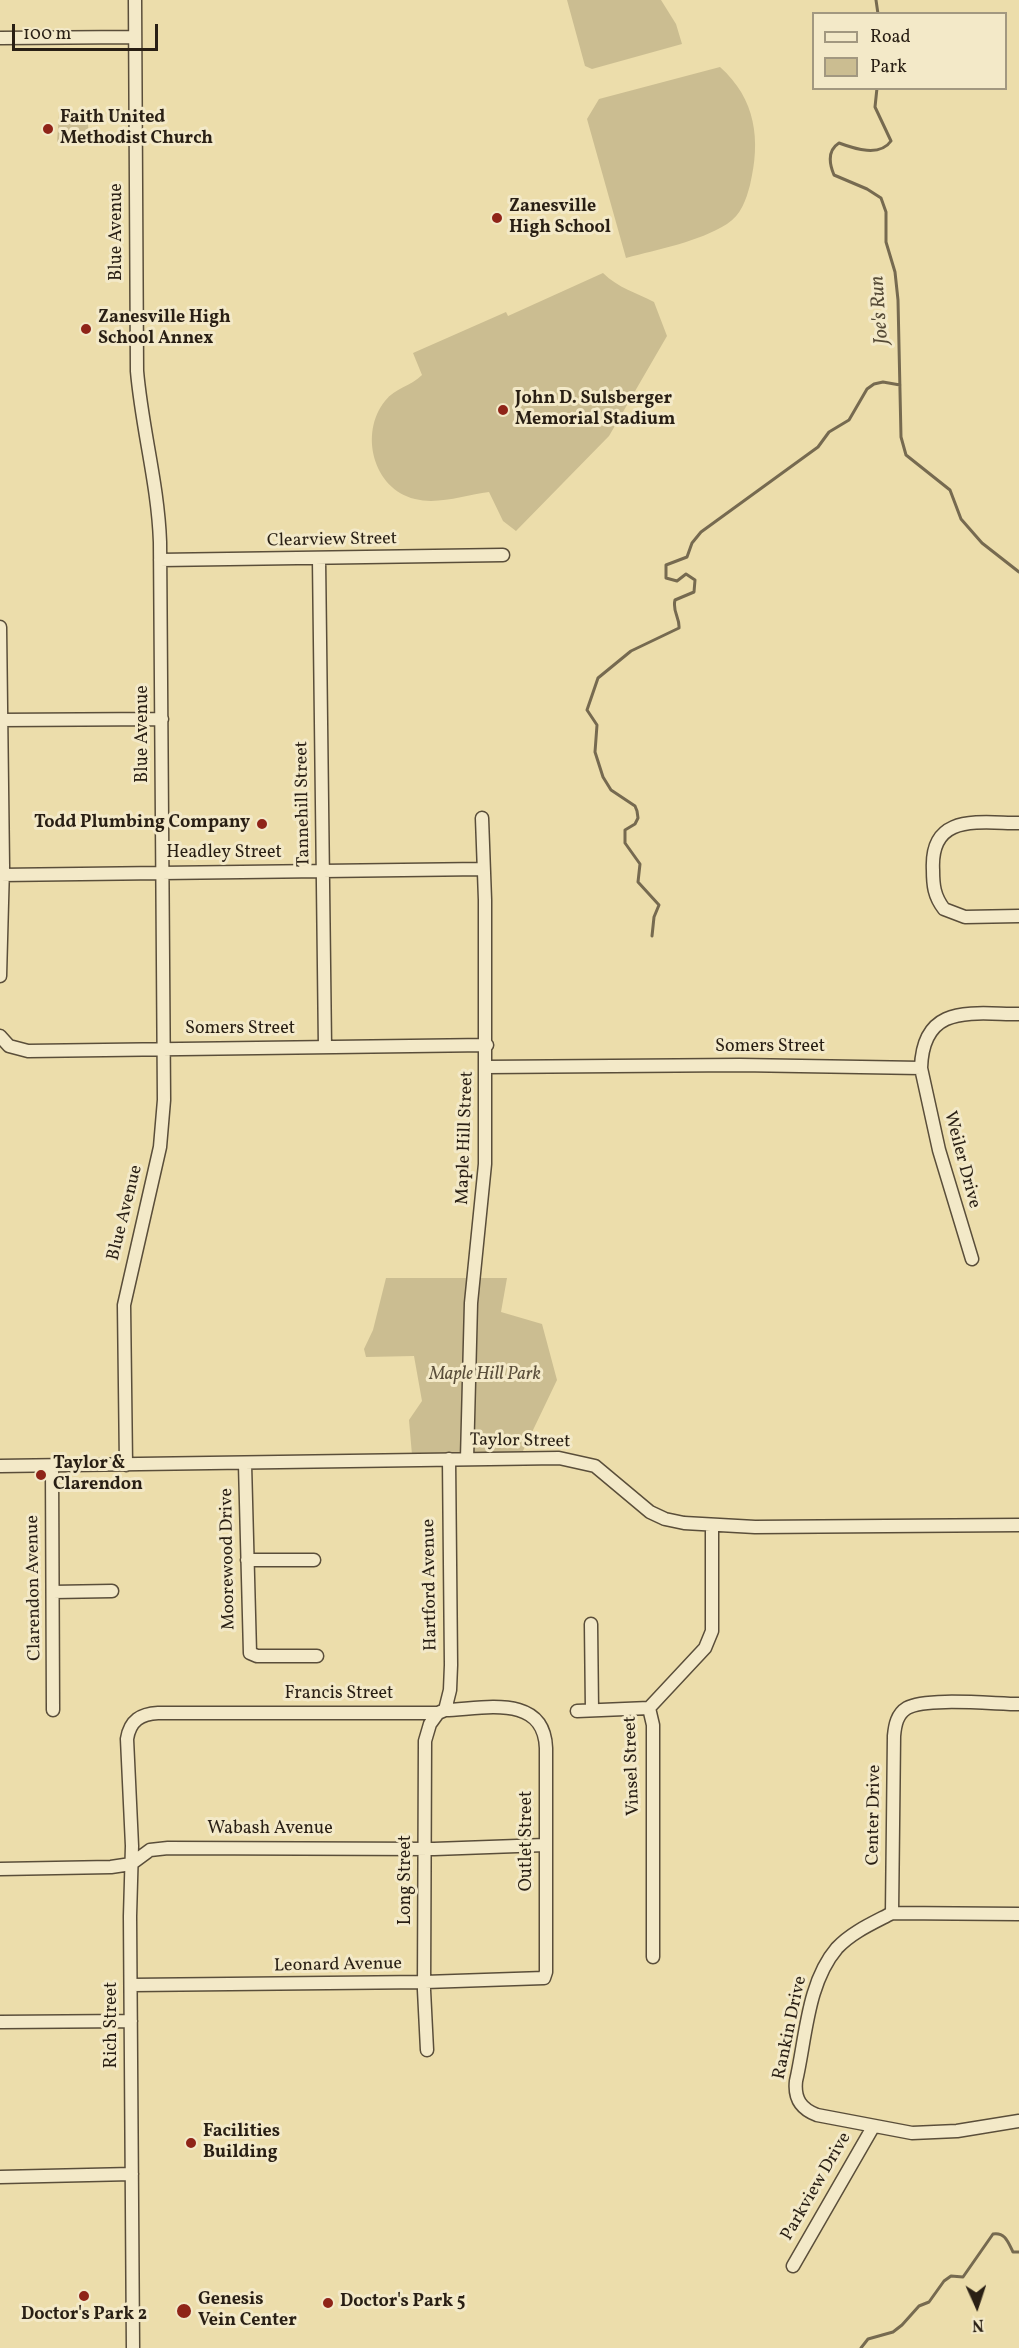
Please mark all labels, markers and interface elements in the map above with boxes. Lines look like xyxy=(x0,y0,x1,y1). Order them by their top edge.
scale bar xyxy=(15,12,160,50)
legend xyxy=(812,12,1007,90)
text: 100 m xyxy=(23,22,72,47)
text: Road xyxy=(870,25,911,50)
text: Park xyxy=(870,55,907,80)
place label: Faith United Methodist Church xyxy=(60,108,213,150)
marker: Faith United Methodist Church xyxy=(41,122,55,136)
street label: Blue Avenue xyxy=(107,183,129,281)
place label: Zanesville High School xyxy=(509,197,611,240)
marker: Zanesville High School xyxy=(490,211,504,225)
water label: Joe's Run xyxy=(867,275,895,345)
place label: Zanesville High School Annex xyxy=(98,308,231,350)
marker: Zanesville High School Annex xyxy=(79,322,93,336)
place label: John D. Sulsberger Memorial Stadium xyxy=(515,389,675,432)
marker: John D. Sulsberger Memorial Stadium xyxy=(496,403,510,417)
street label: Clearview Street xyxy=(267,529,397,553)
street label: Blue Avenue xyxy=(133,685,155,783)
street label: Tannehill Street xyxy=(292,741,316,867)
place label: Todd Plumbing Company xyxy=(34,813,250,835)
marker: Todd Plumbing Company xyxy=(255,817,269,831)
street label: Headley Street xyxy=(166,843,282,865)
street label: Somers Street xyxy=(185,1019,295,1041)
street label: Somers Street xyxy=(715,1037,825,1059)
street label: Maple Hill Street xyxy=(453,1071,479,1205)
street label: Weiler Drive xyxy=(938,1109,984,1211)
street label: Blue Avenue xyxy=(104,1163,148,1263)
park label: Maple Hill Park xyxy=(429,1365,541,1387)
street label: Taylor Street xyxy=(469,1430,571,1454)
place label: Taylor & Clarendon xyxy=(53,1454,143,1496)
marker: Taylor & Clarendon xyxy=(34,1468,48,1482)
street label: Moorewood Drive xyxy=(217,1488,241,1630)
street label: Clarendon Avenue xyxy=(23,1515,47,1661)
street label: Hartford Avenue xyxy=(419,1519,443,1651)
street label: Francis Street xyxy=(285,1684,393,1706)
street label: Vinsel Street xyxy=(620,1716,646,1816)
street label: Center Drive xyxy=(863,1764,887,1866)
street label: Outlet Street xyxy=(517,1791,539,1891)
street label: Wabash Avenue xyxy=(207,1819,333,1841)
street label: Long Street xyxy=(396,1835,418,1925)
street label: Leonard Avenue xyxy=(274,1954,402,1978)
street label: Rankin Drive xyxy=(769,1974,813,2082)
street label: Rich Street xyxy=(102,1982,124,2068)
place label: Facilities Building xyxy=(203,2122,280,2164)
street label: Parkview Drive xyxy=(777,2129,857,2245)
marker: Facilities Building xyxy=(184,2136,198,2150)
north arrow xyxy=(947,2276,1007,2336)
marker: Doctor's Park 2 xyxy=(77,2289,91,2303)
place label: Genesis Vein Center xyxy=(198,2290,297,2332)
place label: Doctor's Park 5 xyxy=(340,2292,465,2314)
marker: Doctor's Park 5 xyxy=(321,2296,335,2310)
marker: Genesis Vein Center xyxy=(175,2302,193,2320)
place label: Doctor's Park 2 xyxy=(21,2305,147,2327)
text: N xyxy=(972,2313,984,2335)

